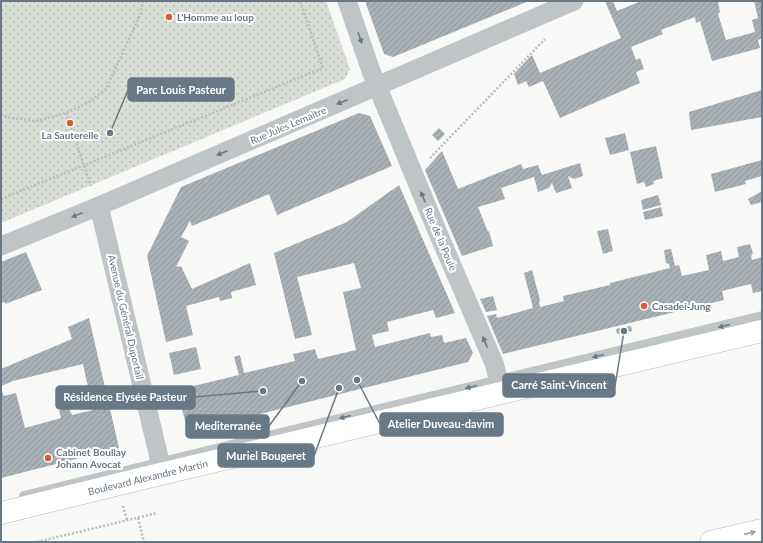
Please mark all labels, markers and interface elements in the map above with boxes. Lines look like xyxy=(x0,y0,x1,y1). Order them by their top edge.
place label: L'Homme au loup xyxy=(177,11,254,23)
marker: L'Homme au loup xyxy=(164,12,174,22)
one-way arrow xyxy=(357,32,363,44)
callout: Parc Louis Pasteur xyxy=(128,78,234,101)
text: Parc Louis Pasteur xyxy=(136,83,227,96)
one-way arrow xyxy=(336,99,347,105)
street label: Rue Jules Lemaitre xyxy=(248,104,328,146)
marker: La Sauterelle xyxy=(65,118,75,128)
place label: La Sauterelle xyxy=(41,129,99,141)
one-way arrow xyxy=(216,151,228,157)
one-way arrow xyxy=(420,192,426,203)
street label: Rue de la Poule xyxy=(422,206,460,272)
one-way arrow xyxy=(70,213,82,219)
street label: Avenue du Général Duportail xyxy=(106,253,146,381)
place label: Casadei-Jung xyxy=(652,300,711,312)
marker: Casadei-Jung xyxy=(639,301,649,311)
one-way arrow xyxy=(718,323,730,329)
one-way arrow xyxy=(482,337,488,348)
one-way arrow xyxy=(592,354,604,360)
callout: Carré Saint-Vincent xyxy=(503,374,615,397)
text: Carré Saint-Vincent xyxy=(511,378,608,391)
one-way arrow xyxy=(465,384,478,390)
callout: Résidence Elysée Pasteur xyxy=(56,386,195,409)
text: Résidence Elysée Pasteur xyxy=(63,390,188,403)
callout: Atelier Duveau-davim xyxy=(380,413,503,436)
callout: Mediterranée xyxy=(186,415,269,438)
one-way arrow xyxy=(339,415,351,421)
text: Atelier Duveau-davim xyxy=(387,417,494,430)
text: Mediterranée xyxy=(195,419,261,432)
callout: Muriel Bougeret xyxy=(218,444,314,467)
place label: Cabinet Boullay Johann Avocat xyxy=(56,446,127,470)
text: Muriel Bougeret xyxy=(226,449,307,462)
marker: Cabinet Boullay Johann Avocat xyxy=(43,453,53,463)
street label: Boulevard Alexandre Martin xyxy=(87,457,209,498)
one-way arrow xyxy=(744,529,757,535)

